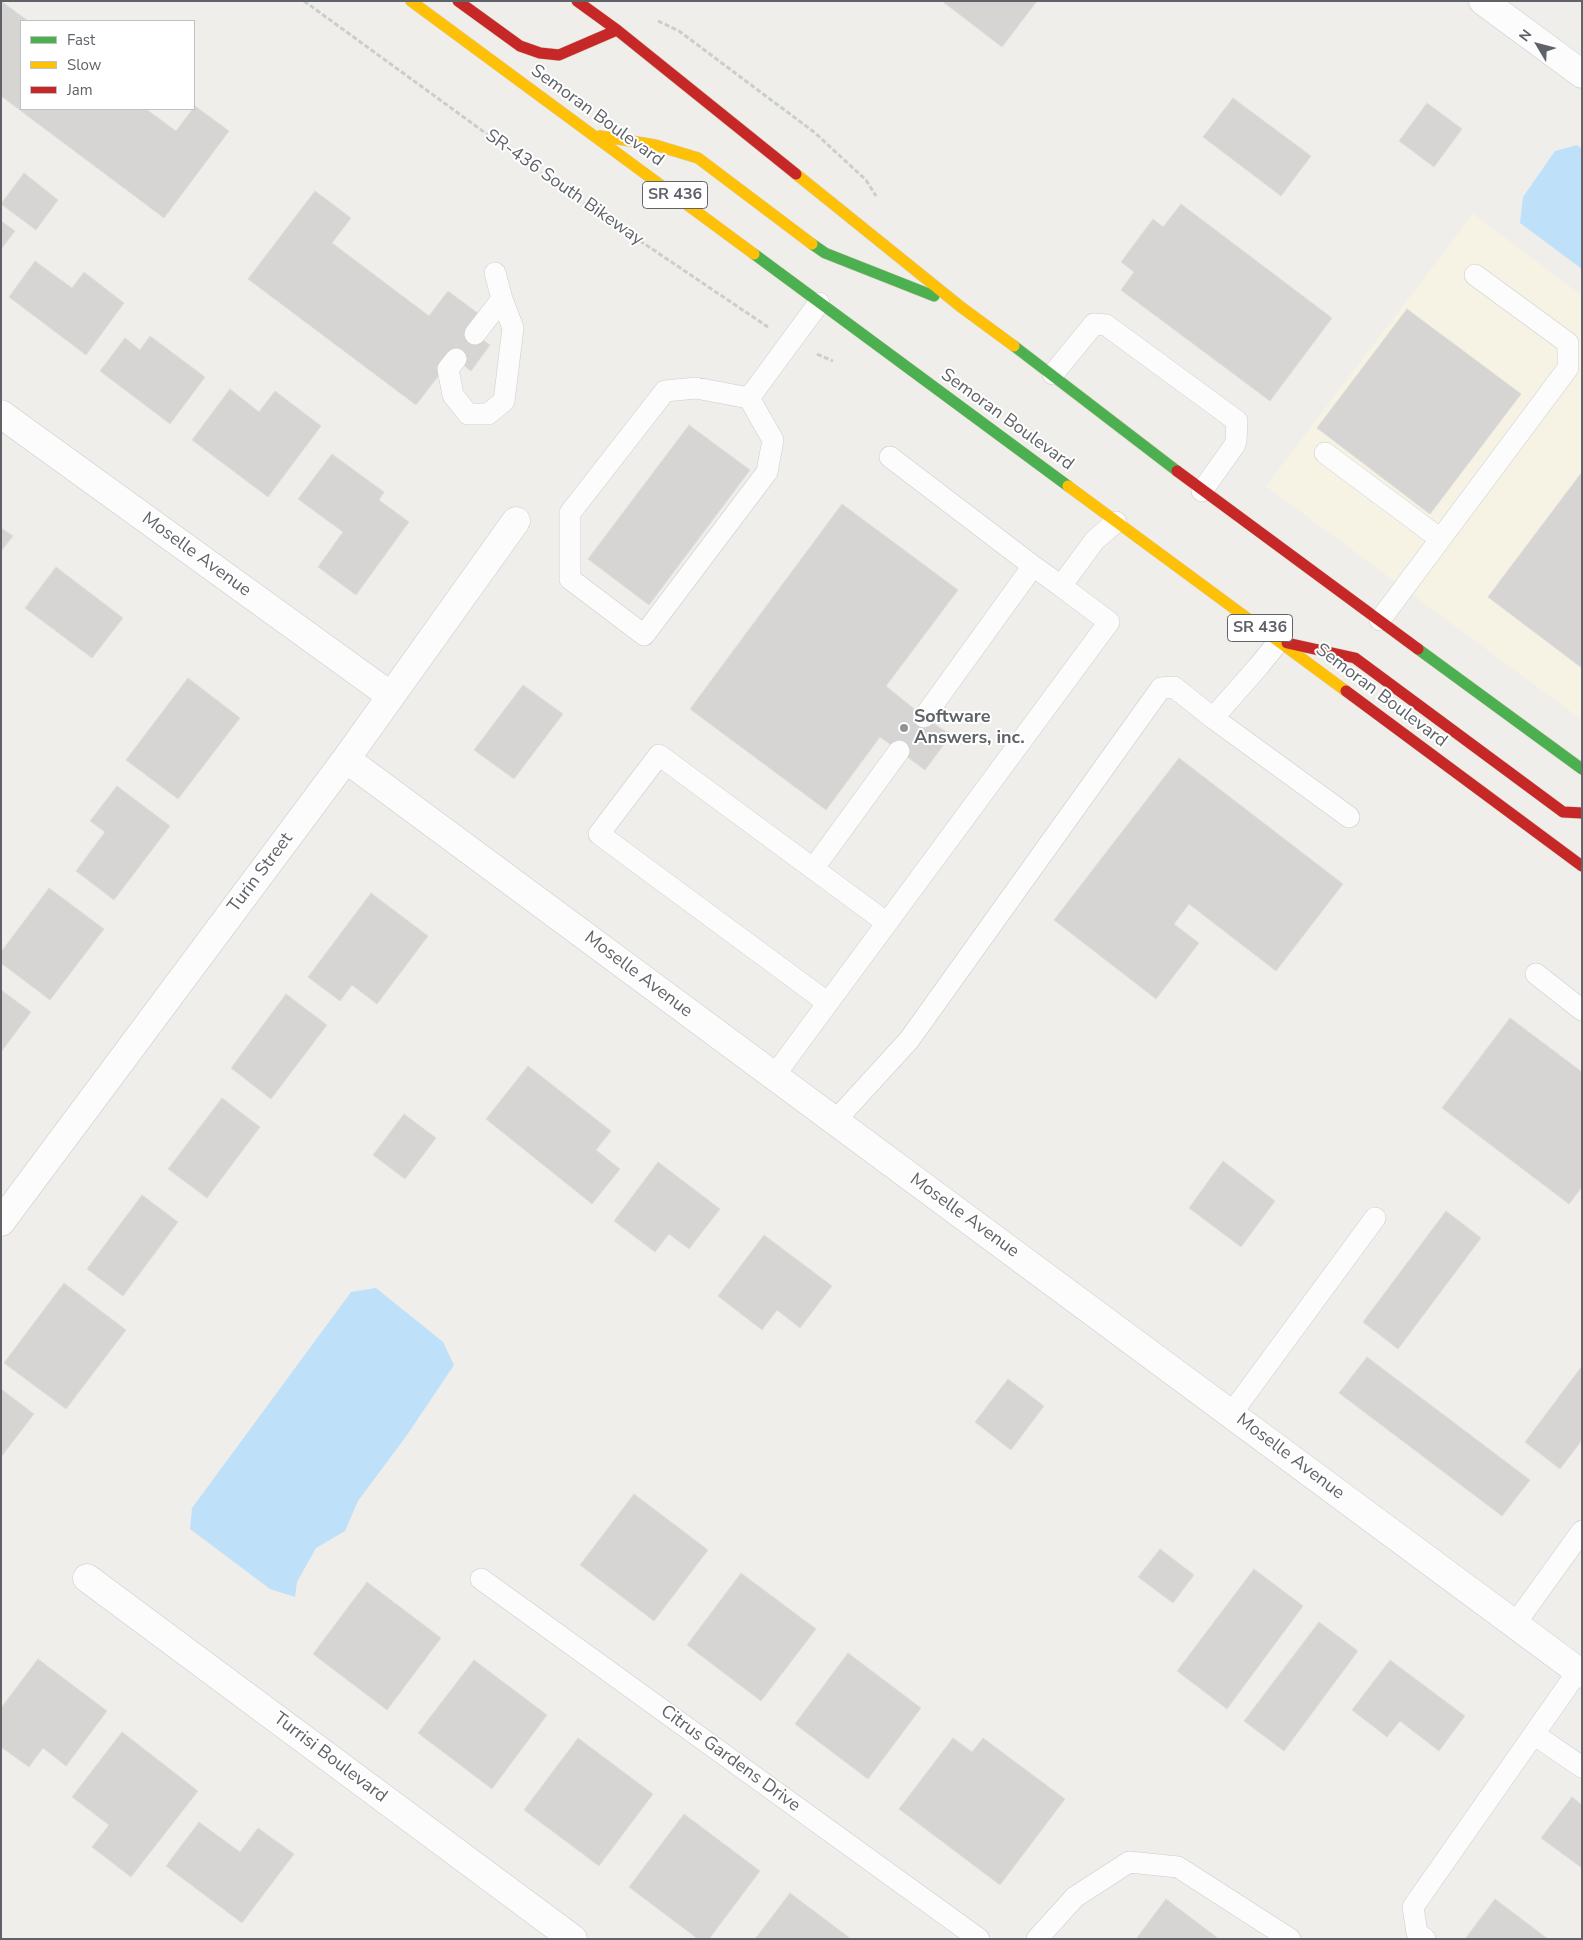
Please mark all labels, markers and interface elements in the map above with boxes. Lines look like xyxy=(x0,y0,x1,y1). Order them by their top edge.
legend xyxy=(20,20,195,110)
north arrow xyxy=(1513,20,1563,70)
text: N xyxy=(1515,26,1536,46)
text: Fast xyxy=(67,30,95,50)
text: Slow xyxy=(67,55,101,75)
street label: Semoran Boulevard xyxy=(526,60,668,172)
text: Jam xyxy=(67,80,93,100)
street label: SR-436 South Bikeway xyxy=(481,125,647,251)
road number: SR 436 xyxy=(642,182,708,208)
street label: Semoran Boulevard xyxy=(936,364,1078,476)
street label: Moselle Avenue xyxy=(137,508,255,602)
road number: SR 436 xyxy=(1228,614,1292,641)
street label: Semoran Boulevard xyxy=(1311,639,1451,753)
place label: Software Answers, inc. xyxy=(914,707,1025,750)
marker: Software Answers, inc. xyxy=(898,722,910,734)
street label: Turin Street xyxy=(224,829,298,917)
street label: Moselle Avenue xyxy=(580,927,696,1023)
street label: Moselle Avenue xyxy=(905,1169,1023,1263)
street label: Moselle Avenue xyxy=(1232,1409,1348,1505)
street label: Citrus Gardens Drive xyxy=(656,1701,804,1817)
street label: Turrisi Boulevard xyxy=(269,1708,391,1808)

